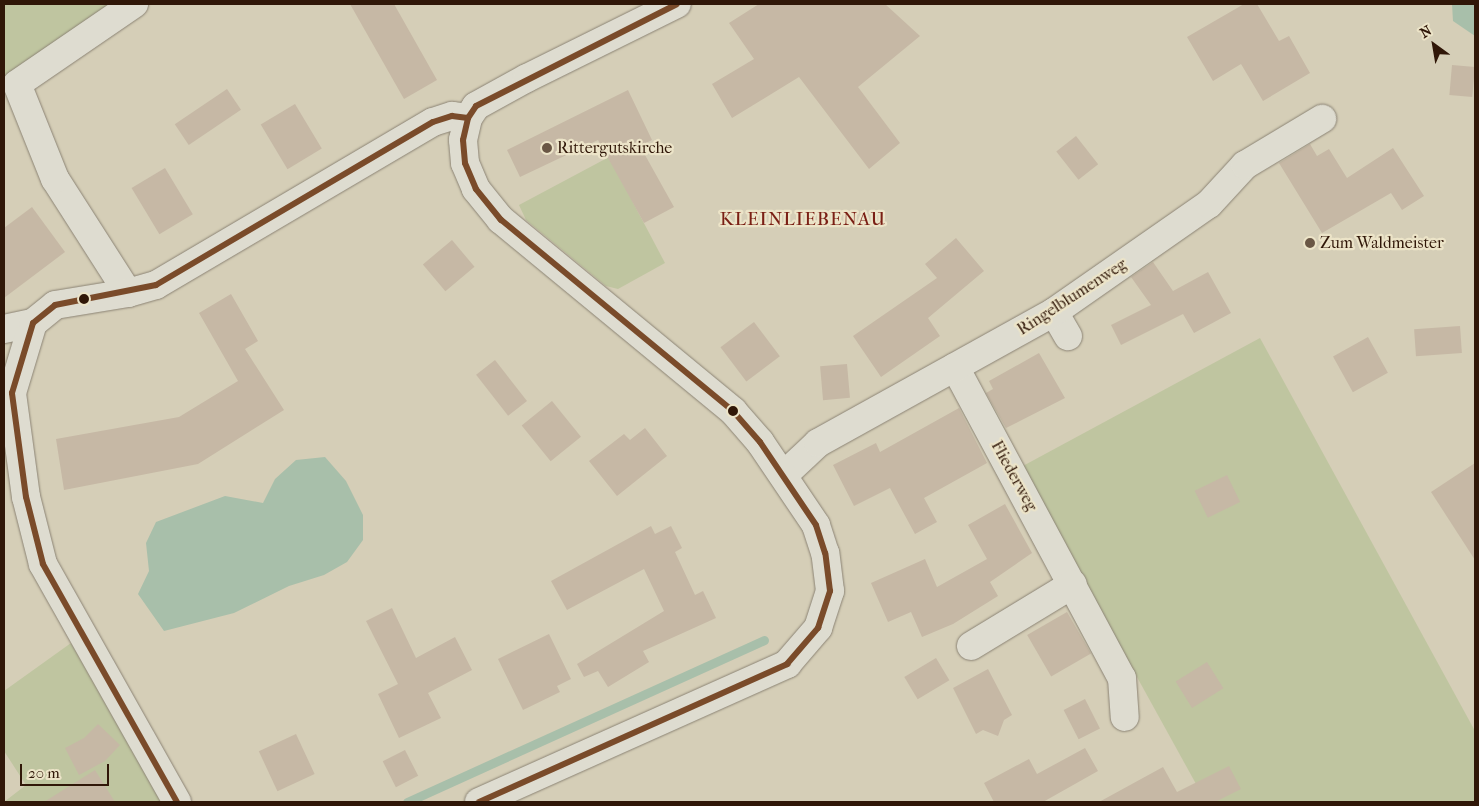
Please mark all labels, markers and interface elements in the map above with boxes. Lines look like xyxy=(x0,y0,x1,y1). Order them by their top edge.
north arrow xyxy=(1409,20,1459,70)
text: N xyxy=(1417,22,1435,42)
place label: Rittergutskirche xyxy=(557,138,672,158)
marker: Rittergutskirche xyxy=(541,142,553,154)
district label: KLEINLIEBENAU xyxy=(718,209,888,231)
place label: Zum Waldmeister xyxy=(1320,233,1444,253)
marker: Zum Waldmeister xyxy=(1304,237,1316,249)
street label: Ringelblumenweg xyxy=(1014,255,1130,339)
unlabelled marker xyxy=(79,294,89,304)
unlabelled marker xyxy=(728,406,738,416)
street label: Fliederweg xyxy=(987,438,1041,514)
scale bar xyxy=(22,754,111,786)
text: 20 m xyxy=(28,764,60,782)

